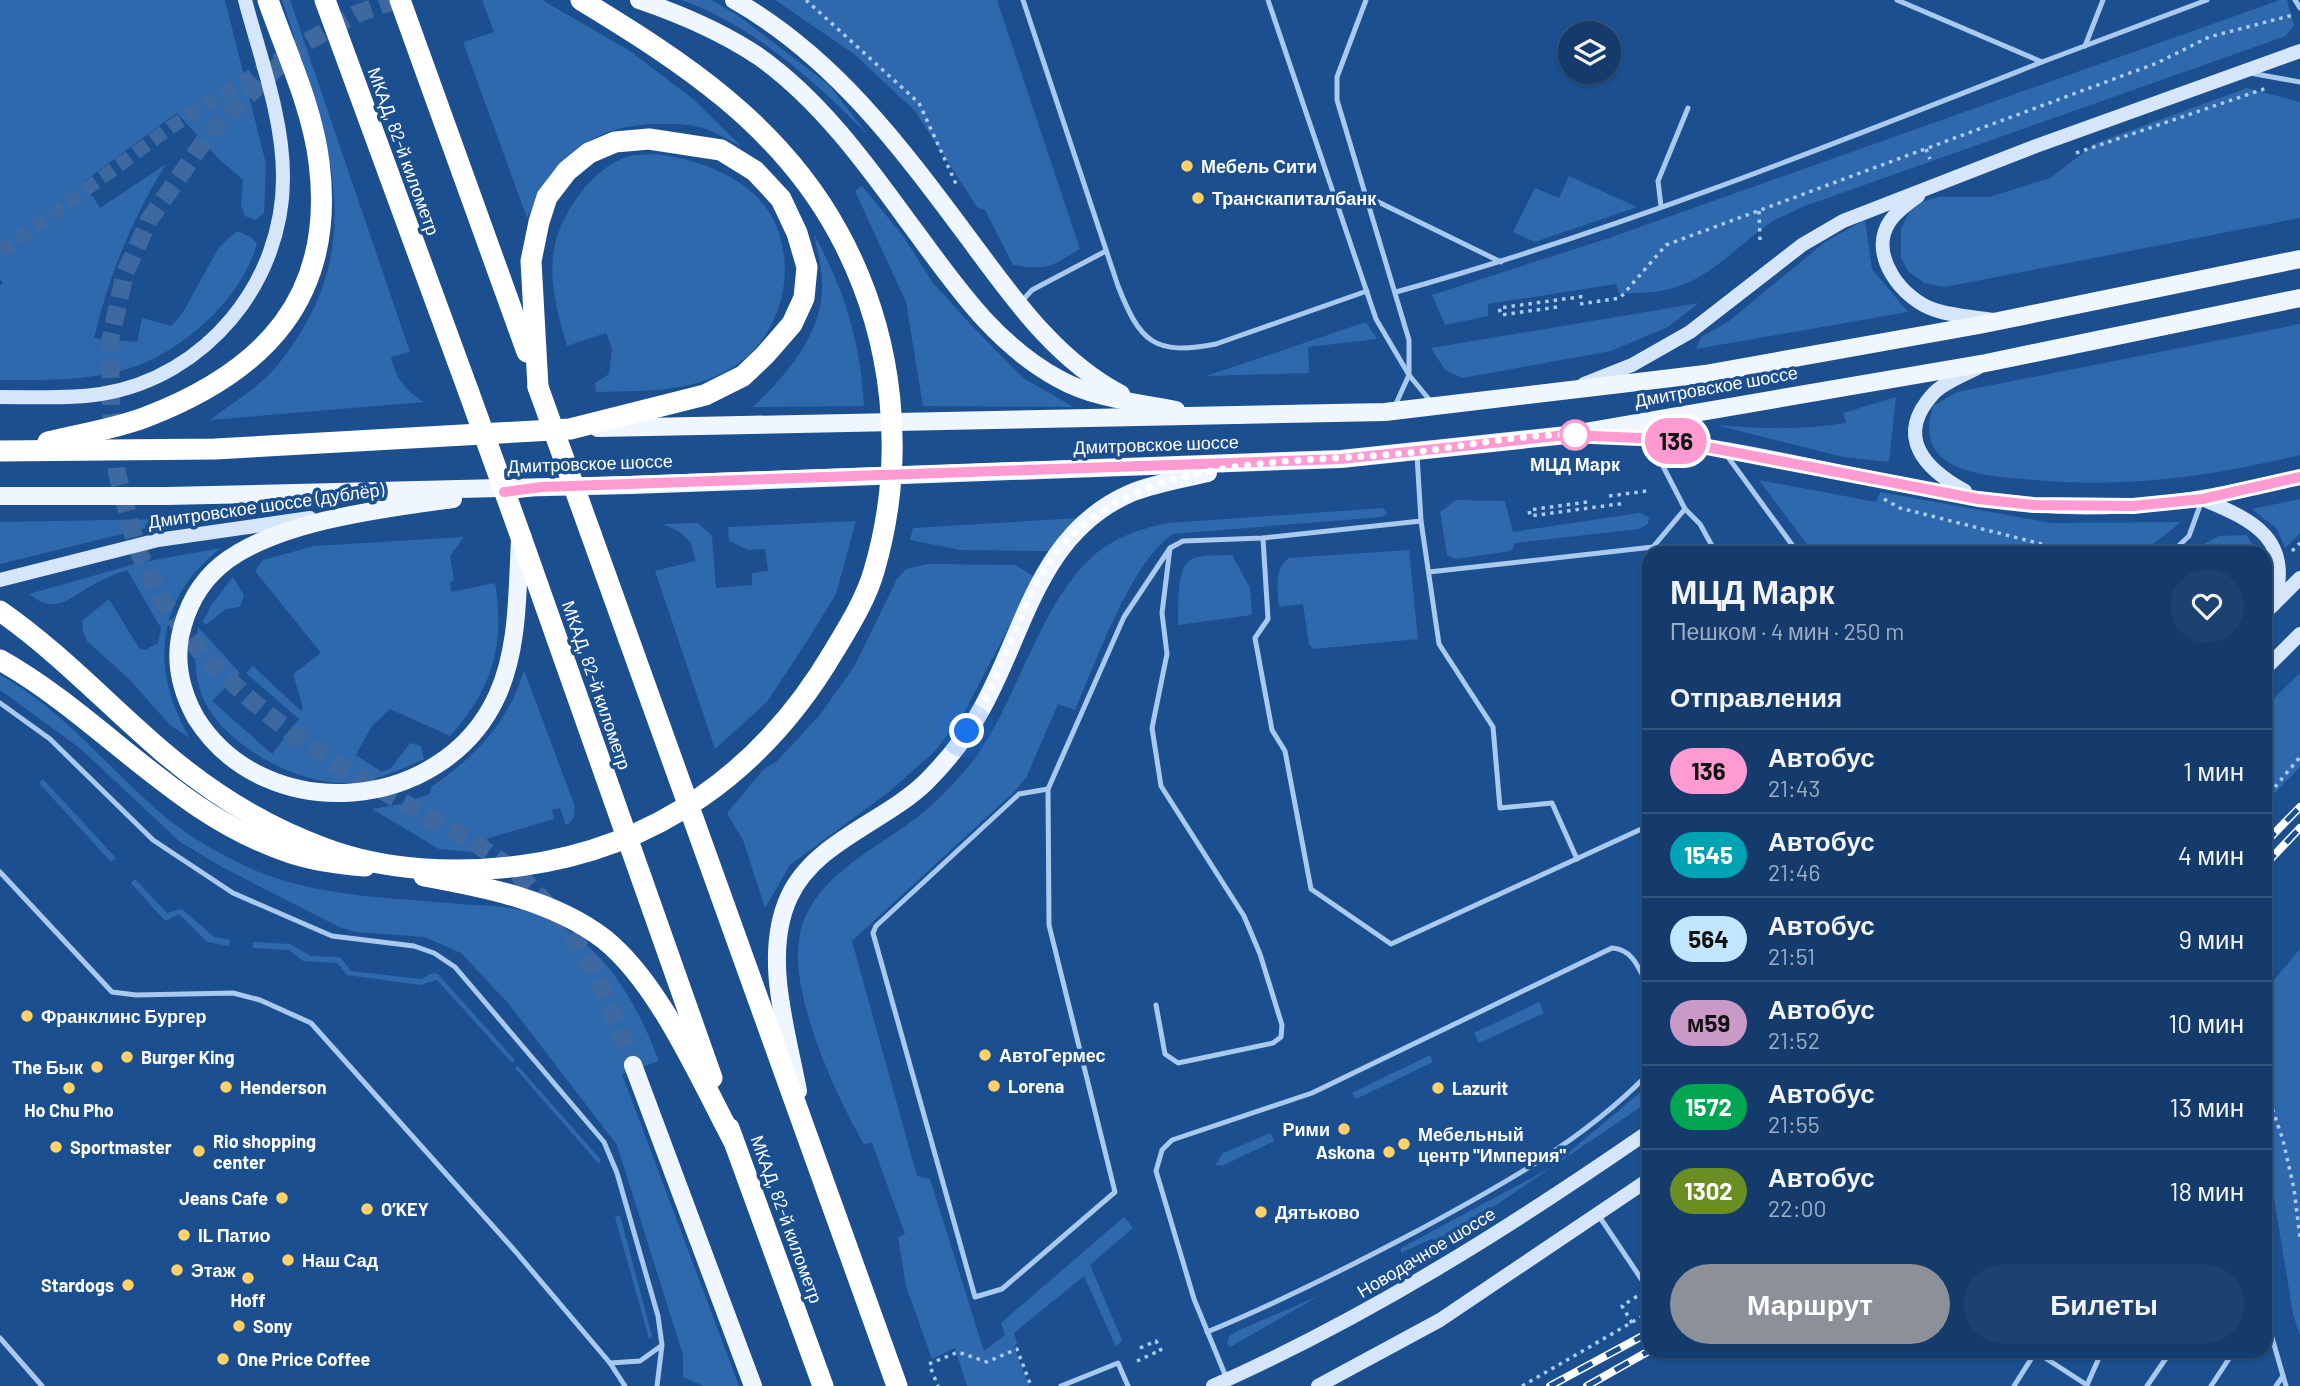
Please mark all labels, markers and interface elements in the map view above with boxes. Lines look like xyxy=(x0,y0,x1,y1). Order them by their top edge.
map controls xyxy=(1558,21,1621,84)
button: layers xyxy=(1558,21,1621,84)
street label: МКАД, 82-й километр xyxy=(363,64,445,238)
place label: Мебель Сити xyxy=(1201,155,1317,177)
marker: Мебель Сити xyxy=(1179,158,1195,174)
place label: Транскапиталбанк xyxy=(1212,187,1377,209)
marker: Транскапиталбанк xyxy=(1190,190,1206,206)
street label: Дмитровское шоссе xyxy=(1633,361,1799,411)
line badge: 136 xyxy=(1636,418,1716,464)
marker: МЦД Марк xyxy=(1560,420,1590,450)
text: 136 xyxy=(1659,426,1693,455)
street label: Дмитровское шоссе xyxy=(1073,430,1239,458)
street label: Дмитровское шоссе xyxy=(507,449,673,477)
place label: МЦД Марк xyxy=(1530,453,1621,475)
street label: Дмитровское шоссе (дублёр) xyxy=(147,477,386,532)
button: heart xyxy=(2170,569,2244,643)
text: МЦД Марк xyxy=(1670,571,1835,611)
street label: МКАД, 82-й километр xyxy=(558,598,636,772)
text: Пешком · 4 мин · 250 m xyxy=(1670,617,1904,645)
text: Отправления xyxy=(1670,681,1842,712)
your location xyxy=(949,713,984,748)
text: Автобус xyxy=(1768,741,1875,772)
text: 1 мин xyxy=(2183,755,2244,786)
text: 136 xyxy=(1691,756,1726,785)
text: 21:43 xyxy=(1768,774,1820,802)
text: Автобус xyxy=(1768,825,1875,856)
text: 4 мин xyxy=(2178,839,2244,870)
text: 1545 xyxy=(1684,840,1733,869)
text: 21:46 xyxy=(1768,858,1820,886)
text: Автобус xyxy=(1768,909,1875,940)
text: 9 мин xyxy=(2178,923,2244,954)
text: 564 xyxy=(1688,924,1729,953)
text: 21:51 xyxy=(1768,942,1815,970)
text: Автобус xyxy=(1768,993,1875,1024)
place label: Франклинс Бургер xyxy=(41,1005,206,1027)
text: 10 мин xyxy=(2168,1007,2244,1038)
marker: Франклинс Бургер xyxy=(19,1008,35,1024)
text: м59 xyxy=(1687,1008,1730,1037)
text: 21:52 xyxy=(1768,1026,1820,1054)
place label: АвтоГермес xyxy=(999,1044,1106,1066)
place label: Burger King xyxy=(141,1046,234,1068)
marker: АвтоГермес xyxy=(977,1047,993,1063)
marker: Burger King xyxy=(119,1049,135,1065)
place label: The Бык xyxy=(12,1056,84,1078)
marker: The Бык xyxy=(89,1059,105,1075)
place label: Lorena xyxy=(1008,1075,1064,1097)
place label: Henderson xyxy=(240,1076,327,1098)
place label: Lazurit xyxy=(1452,1077,1508,1099)
text: Автобус xyxy=(1768,1077,1875,1108)
marker: Lorena xyxy=(986,1078,1002,1094)
marker: Henderson xyxy=(218,1079,234,1095)
marker: Ho Chu Pho xyxy=(61,1080,77,1096)
marker: Lazurit xyxy=(1430,1080,1446,1096)
text: 13 мин xyxy=(2170,1091,2244,1122)
text: 1572 xyxy=(1685,1092,1732,1121)
place label: Ho Chu Pho xyxy=(24,1099,114,1121)
text: 21:55 xyxy=(1768,1110,1820,1138)
place label: Рими xyxy=(1283,1118,1330,1140)
marker: Рими xyxy=(1336,1121,1352,1137)
place label: Мебельный центр "Империя" xyxy=(1418,1123,1567,1166)
place label: Rio shopping center xyxy=(213,1130,316,1173)
street label: МКАД, 82-й километр xyxy=(746,1132,828,1306)
place label: Sportmaster xyxy=(70,1136,172,1158)
marker: Мебельный центр "Империя" xyxy=(1396,1136,1412,1152)
marker: Sportmaster xyxy=(48,1139,64,1155)
place label: Askona xyxy=(1316,1141,1375,1163)
marker: Rio shopping center xyxy=(191,1143,207,1159)
marker: Askona xyxy=(1381,1144,1397,1160)
text: Автобус xyxy=(1768,1161,1875,1192)
text: 18 мин xyxy=(2169,1175,2244,1206)
text: 1302 xyxy=(1684,1176,1733,1205)
place label: Jeans Cafe xyxy=(179,1187,268,1209)
marker: Jeans Cafe xyxy=(274,1190,290,1206)
text: 22:00 xyxy=(1768,1194,1826,1222)
place label: O’KEY xyxy=(381,1198,429,1220)
marker: O’KEY xyxy=(359,1201,375,1217)
place label: Дятьково xyxy=(1275,1201,1360,1223)
street label: Новодачное шоссе xyxy=(1353,1202,1499,1302)
marker: Дятьково xyxy=(1253,1204,1269,1220)
place label: IL Патио xyxy=(198,1224,270,1246)
marker: IL Патио xyxy=(176,1227,192,1243)
place label: Наш Сад xyxy=(302,1249,379,1271)
marker: Наш Сад xyxy=(280,1252,296,1268)
place label: Этаж xyxy=(191,1259,236,1281)
marker: Этаж xyxy=(169,1262,185,1278)
button: Маршрут xyxy=(1670,1264,1950,1344)
button: Билеты xyxy=(1964,1264,2244,1344)
marker: Hoff xyxy=(240,1270,256,1286)
place label: Stardogs xyxy=(41,1274,114,1296)
marker: Stardogs xyxy=(120,1277,136,1293)
place label: Hoff xyxy=(230,1289,266,1311)
place label: Sony xyxy=(253,1315,292,1337)
marker: Sony xyxy=(231,1318,247,1334)
place label: One Price Coffee xyxy=(237,1348,371,1370)
marker: One Price Coffee xyxy=(215,1351,231,1367)

